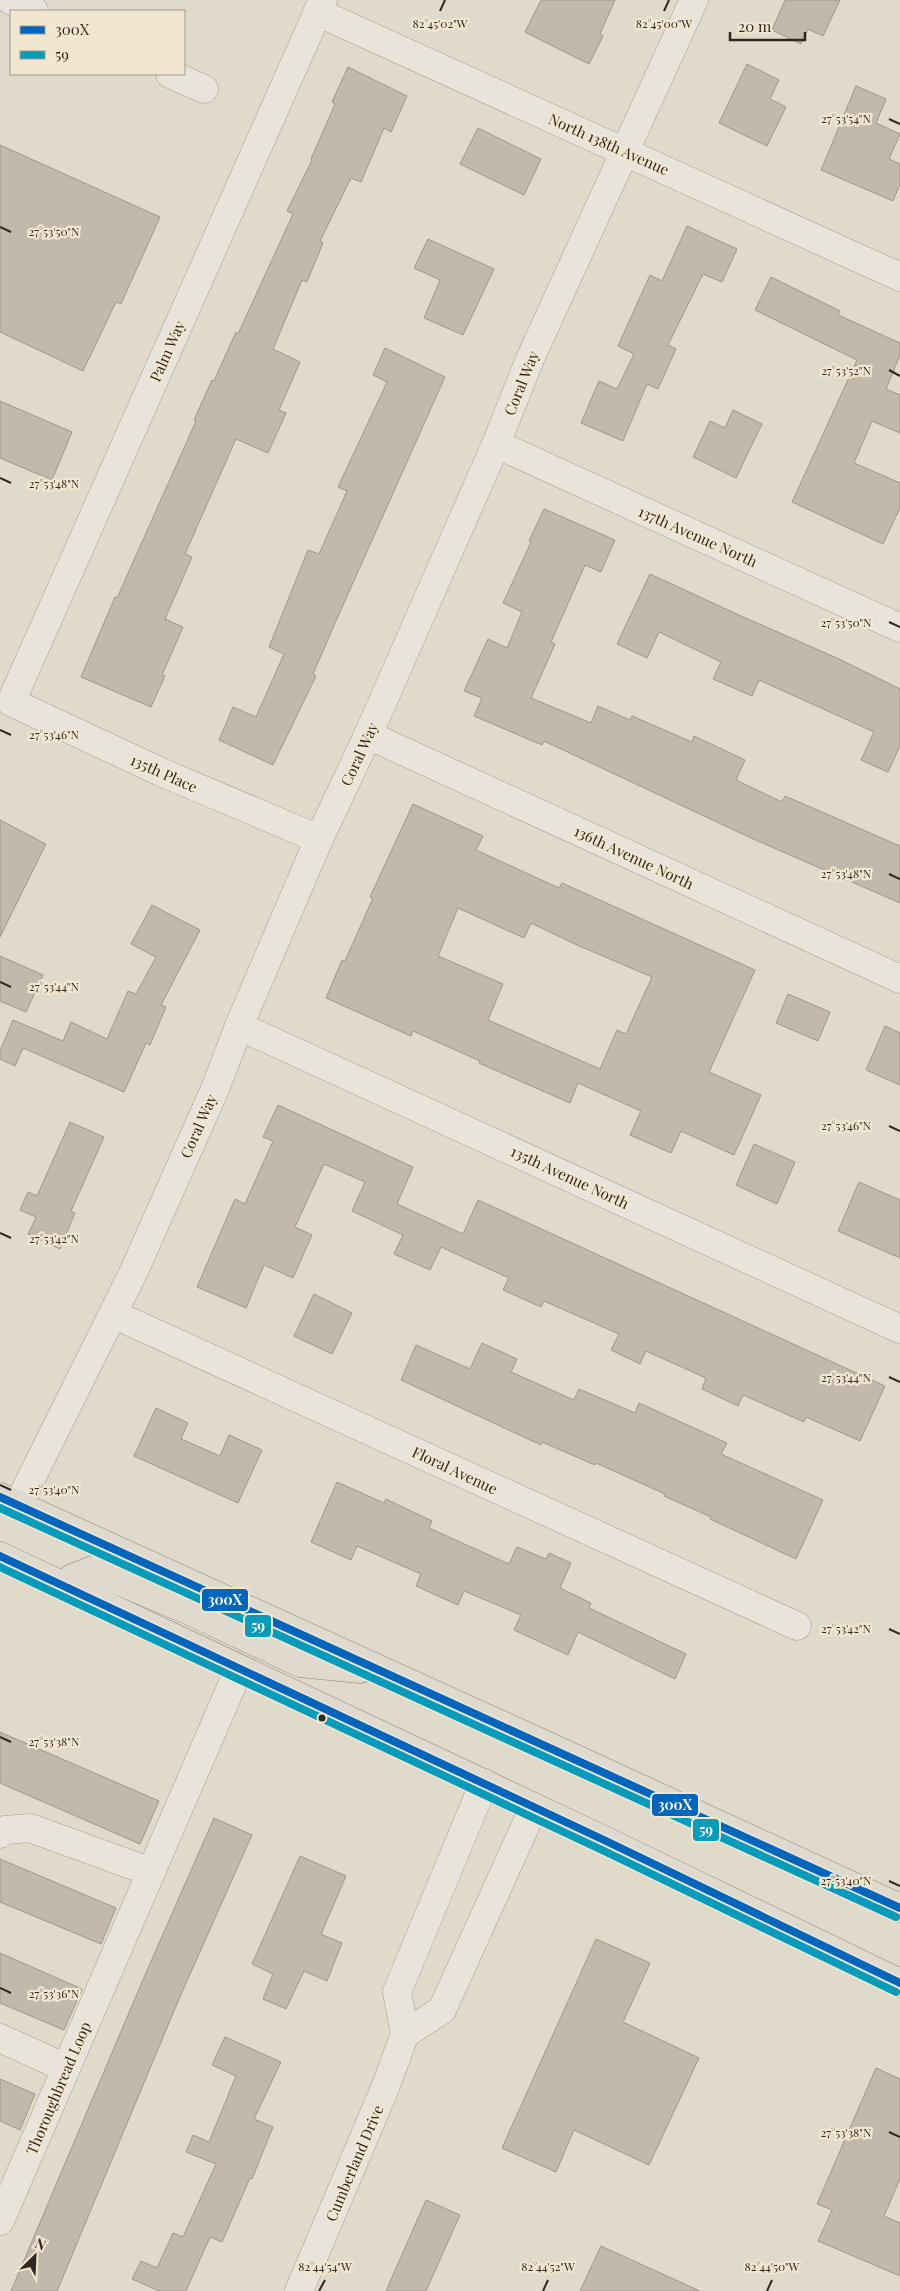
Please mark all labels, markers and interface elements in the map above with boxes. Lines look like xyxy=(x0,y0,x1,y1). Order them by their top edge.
legend xyxy=(10,10,185,75)
scale bar xyxy=(730,10,805,42)
text: 82°45'02"W xyxy=(413,15,468,31)
text: 82°45'00"W xyxy=(636,15,692,31)
text: 20 m xyxy=(738,16,772,36)
text: 300X xyxy=(55,19,90,39)
text: 59 xyxy=(55,44,69,64)
street label: North 138th Avenue xyxy=(546,108,672,180)
text: 27°53'54"N xyxy=(821,110,871,126)
text: 27°53'50"N xyxy=(28,223,80,239)
street label: Palm Way xyxy=(145,317,189,385)
street label: Coral Way xyxy=(499,347,543,418)
text: 27°53'52"N xyxy=(821,362,871,378)
text: 27°53'48"N xyxy=(29,475,80,491)
street label: 137th Avenue North xyxy=(635,501,761,571)
text: 27°53'50"N xyxy=(820,614,872,630)
street label: Coral Way xyxy=(336,719,383,789)
text: 27°53'46"N xyxy=(29,726,80,742)
street label: 135th Place xyxy=(127,749,201,797)
street label: 136th Avenue North xyxy=(571,821,697,894)
text: 27°53'48"N xyxy=(821,865,872,881)
text: 27°53'44"N xyxy=(29,978,79,994)
street label: Coral Way xyxy=(175,1090,221,1161)
text: 27°53'46"N xyxy=(821,1117,872,1133)
street label: 135th Avenue North xyxy=(508,1141,632,1213)
text: 27°53'42"N xyxy=(29,1230,79,1246)
text: 27°53'44"N xyxy=(821,1369,871,1385)
street label: Floral Avenue xyxy=(409,1442,501,1498)
text: 27°53'40"N xyxy=(28,1481,80,1497)
line badge: 300X xyxy=(201,1588,249,1612)
text: 300X xyxy=(208,1590,243,1609)
line badge: 59 xyxy=(244,1614,272,1638)
text: 59 xyxy=(251,1616,265,1635)
text: 27°53'42"N xyxy=(821,1620,871,1636)
unlabelled marker xyxy=(317,1713,327,1723)
text: 27°53'38"N xyxy=(29,1733,80,1749)
line badge: 300X xyxy=(651,1793,699,1817)
text: 300X xyxy=(658,1795,693,1814)
line badge: 59 xyxy=(692,1818,720,1842)
text: 59 xyxy=(699,1820,713,1839)
text: 27°53'40"N xyxy=(820,1872,872,1888)
text: 27°53'36"N xyxy=(29,1985,80,2001)
street label: Thoroughbread Loop xyxy=(21,2018,95,2158)
street label: Cumberland Drive xyxy=(320,2102,388,2224)
text: 27°53'38"N xyxy=(821,2124,872,2140)
north arrow xyxy=(10,2231,60,2281)
text: N xyxy=(32,2233,49,2254)
text: 82°44'54"W xyxy=(298,2258,352,2274)
text: 82°44'52"W xyxy=(521,2258,575,2274)
text: 82°44'50"W xyxy=(745,2258,800,2274)

